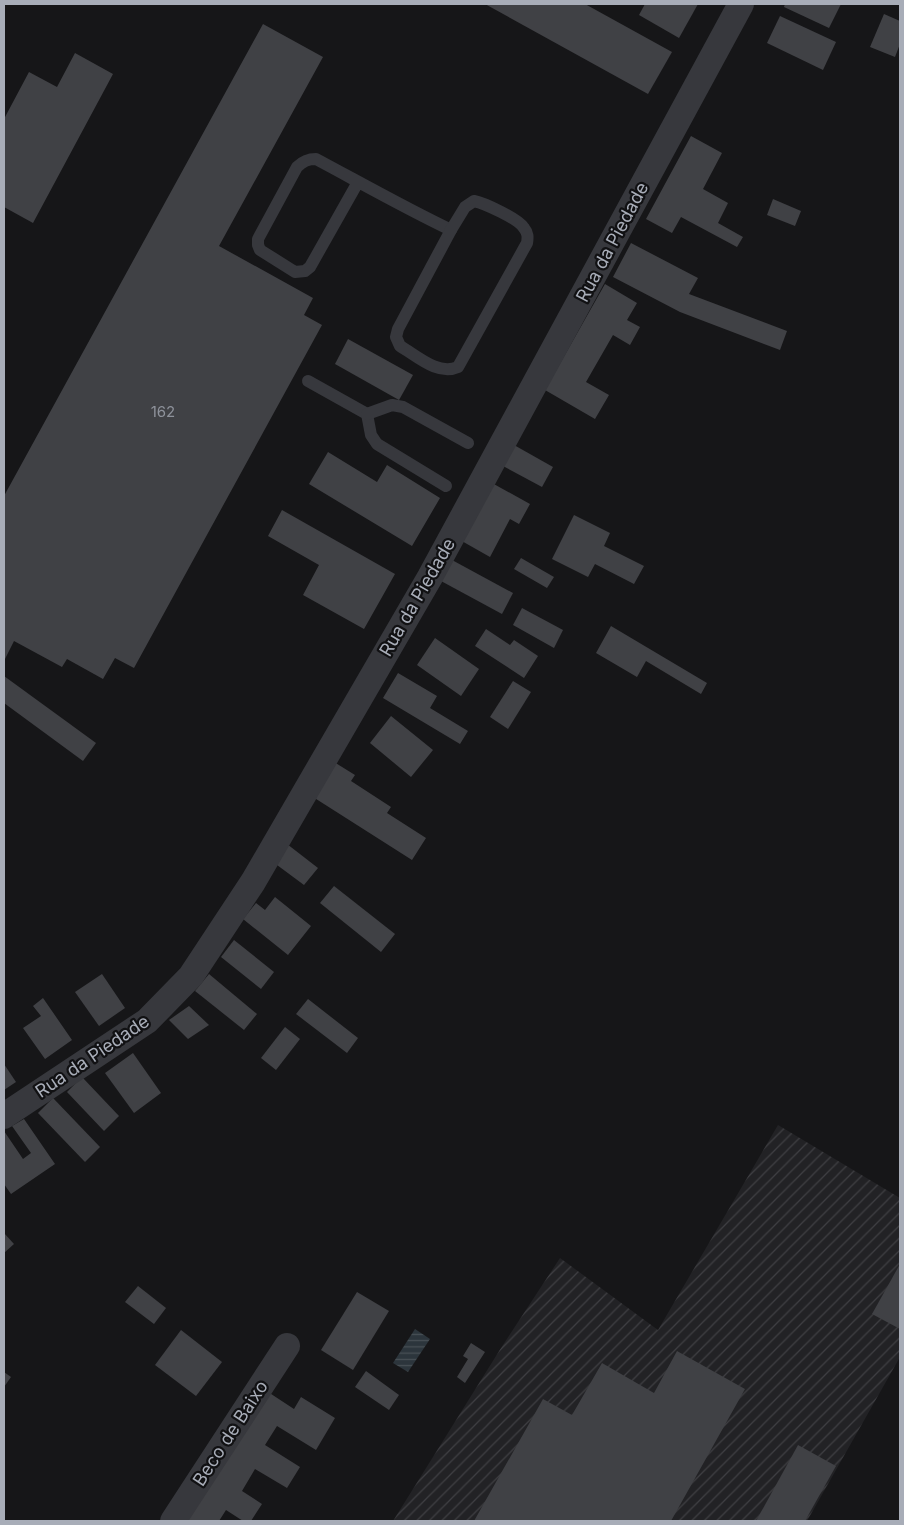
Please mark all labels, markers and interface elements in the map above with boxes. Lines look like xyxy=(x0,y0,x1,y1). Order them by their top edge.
street label: Rua da Piedade xyxy=(572,179,652,305)
house number: 162 xyxy=(151,402,175,421)
street label: Rua da Piedade xyxy=(375,534,459,660)
street label: Rua da Piedade xyxy=(31,1010,153,1102)
street label: Beco de Baixo xyxy=(188,1376,272,1490)

